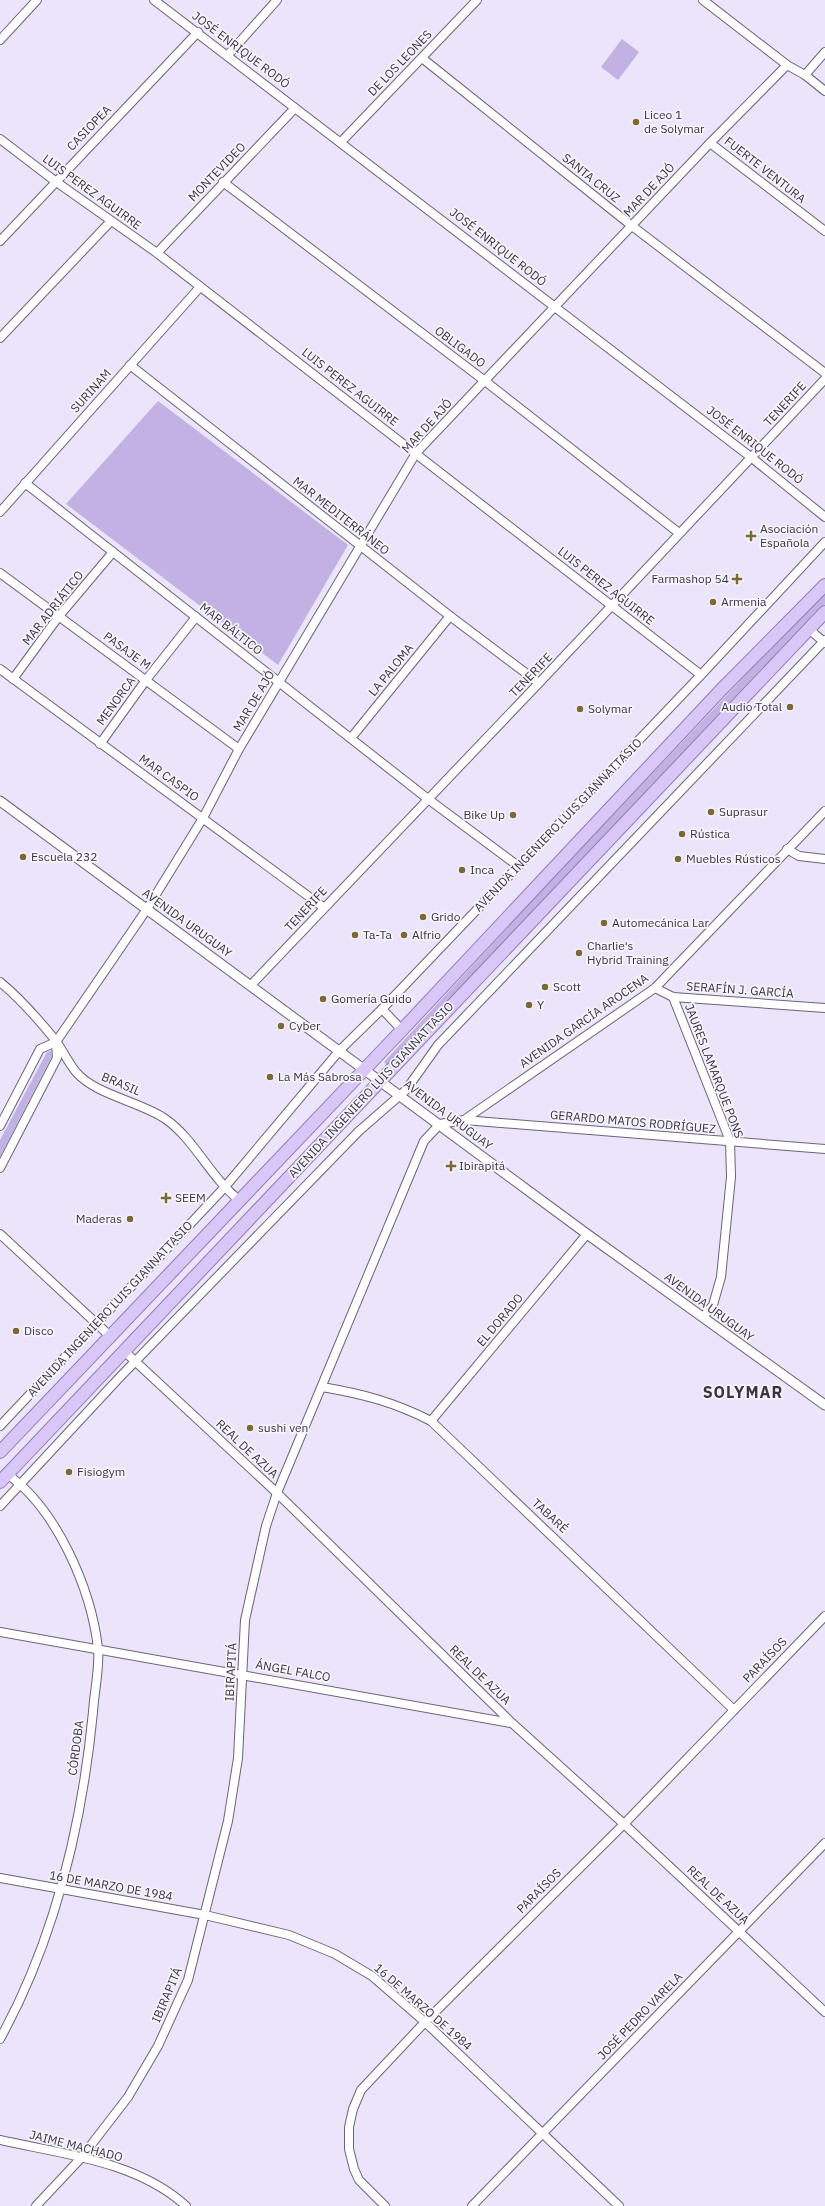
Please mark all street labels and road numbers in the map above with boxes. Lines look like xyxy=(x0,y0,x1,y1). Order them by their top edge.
street label: JOSÉ ENRIQUE RODÓ xyxy=(189,8,293,91)
street label: DE LOS LEONES xyxy=(364,27,435,99)
street label: CASIOPEA xyxy=(63,102,114,153)
street label: FUERTE VENTURA xyxy=(722,133,809,206)
street label: MONTEVIDEO xyxy=(185,139,248,204)
street label: SANTA CRUZ xyxy=(559,150,623,205)
street label: LUIS PEREZ AGUIRRE xyxy=(40,151,145,232)
street label: MAR DE AJÓ xyxy=(620,160,677,220)
street label: JOSÉ ENRIQUE RODÓ xyxy=(447,204,550,289)
street label: OBLIGADO xyxy=(432,323,489,371)
street label: LUIS PEREZ AGUIRRE xyxy=(299,344,402,429)
street label: SURINAM xyxy=(67,366,114,416)
street label: TENERIFE xyxy=(760,378,809,429)
street label: MAR DE AJÓ xyxy=(398,395,455,456)
street label: JOSÉ ENRIQUE RODÓ xyxy=(704,402,807,487)
street label: MAR MEDITERRÁNEO xyxy=(290,473,393,558)
street label: LUIS PEREZ AGUIRRE xyxy=(555,543,658,628)
street label: MAR ADRIÁTICO xyxy=(19,567,86,648)
street label: MAR BÁLTICO xyxy=(197,599,266,658)
street label: PASAJE M xyxy=(101,628,154,673)
street label: LA PALOMA xyxy=(365,640,416,699)
street label: TENERIFE xyxy=(506,649,555,700)
street label: MAR DE AJÓ xyxy=(230,668,278,734)
street label: MENORCA xyxy=(93,673,138,728)
street label: AVENIDA INGENIERO LUIS GIANNATTASIO xyxy=(471,735,645,915)
street label: MAR CASPIO xyxy=(136,751,202,804)
street label: TENERIFE xyxy=(281,883,330,934)
street label: AVENIDA URUGUAY xyxy=(139,885,235,960)
street label: AVENIDA GARCÍA AROCENA xyxy=(516,970,651,1071)
street label: SERAFÍN J. GARCÍA xyxy=(686,978,795,1001)
street label: AVENIDA INGENIERO LUIS GIANNATTASIO xyxy=(285,998,456,1181)
street label: JAURES LAMARQUE PONS xyxy=(682,1001,747,1140)
street label: BRASIL xyxy=(99,1069,143,1098)
street label: AVENIDA URUGUAY xyxy=(401,1076,496,1153)
street label: GERARDO MATOS RODRÍGUEZ xyxy=(550,1107,717,1136)
street label: AVENIDA INGENIERO LUIS GIANNATTASIO xyxy=(24,1217,195,1400)
street label: AVENIDA URUGUAY xyxy=(661,1269,757,1344)
street label: EL DORADO xyxy=(473,1290,526,1349)
street label: REAL DE AZUA xyxy=(213,1416,282,1481)
street label: TABARÉ xyxy=(529,1495,572,1536)
street label: PARAÍSOS xyxy=(739,1634,790,1685)
street label: IBIRAPITÁ xyxy=(221,1642,240,1702)
street label: REAL DE AZUA xyxy=(447,1642,514,1708)
street label: ÁNGEL FALCO xyxy=(255,1657,332,1684)
street label: CÓRDOBA xyxy=(65,1719,86,1776)
street label: REAL DE AZUA xyxy=(684,1862,753,1927)
street label: PARAÍSOS xyxy=(513,1865,564,1916)
street label: 16 DE MARZO DE 1984 xyxy=(48,1867,174,1904)
street label: 16 DE MARZO DE 1984 xyxy=(371,1960,475,2053)
street label: IBIRAPITÁ xyxy=(148,1965,185,2025)
street label: JOSÉ PEDRO VARELA xyxy=(594,1969,685,2062)
street label: JAIME MACHADO xyxy=(28,2127,124,2164)

